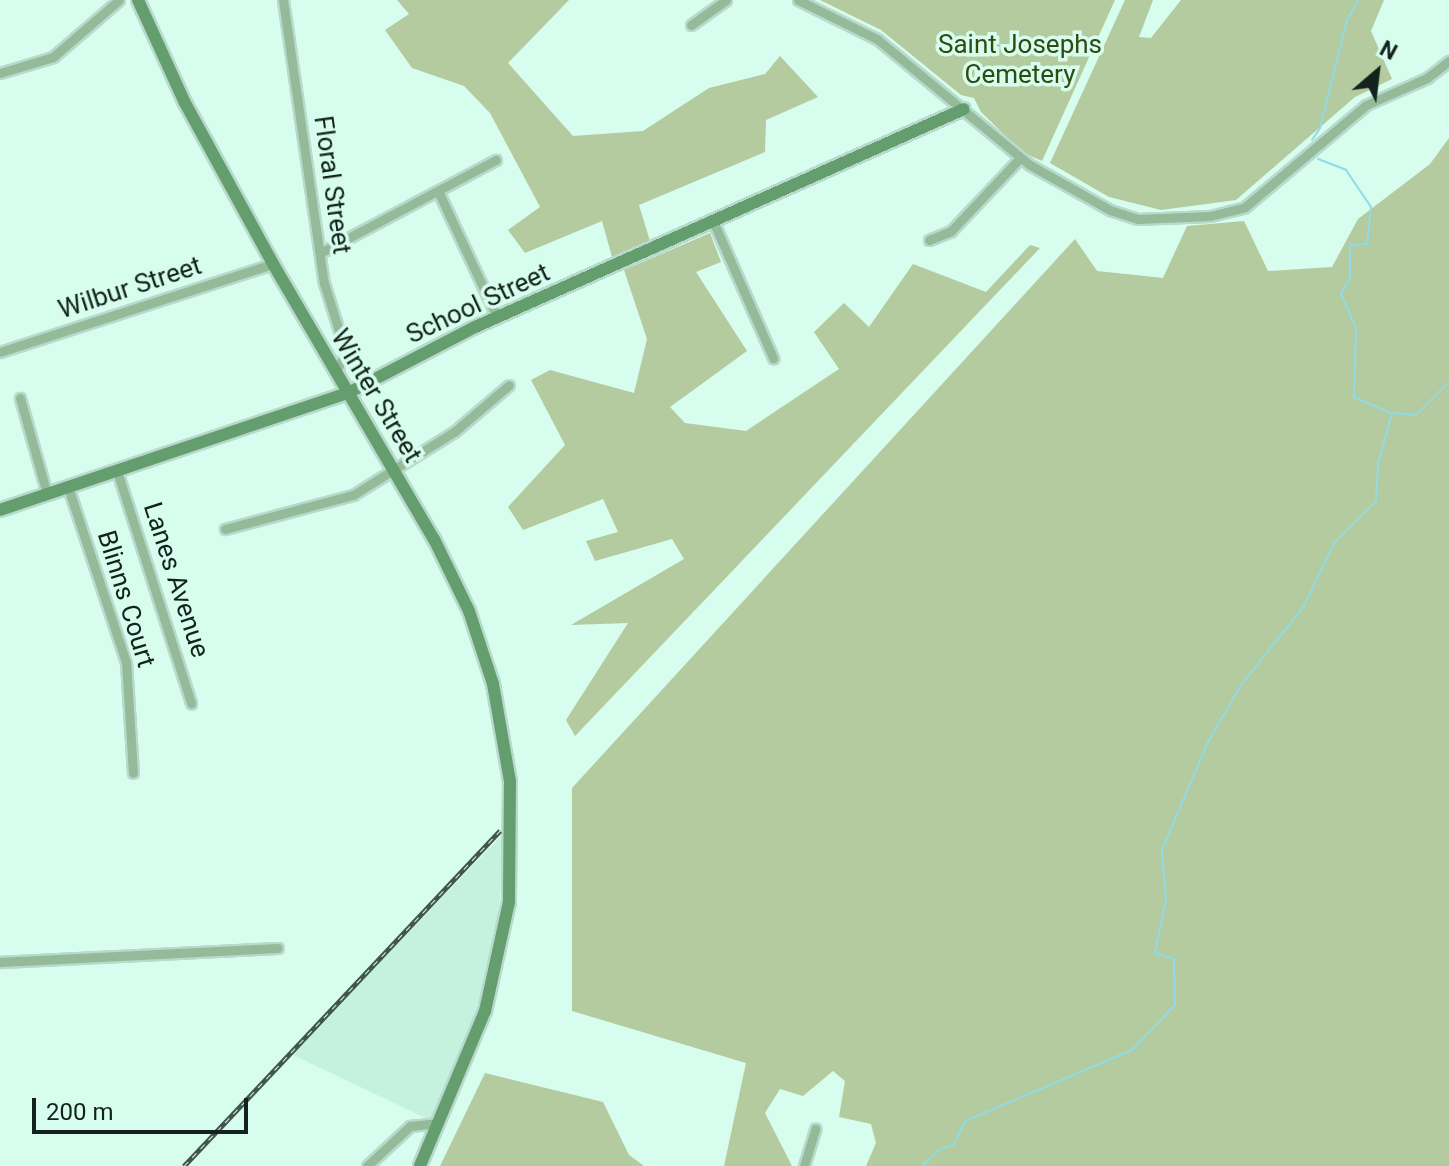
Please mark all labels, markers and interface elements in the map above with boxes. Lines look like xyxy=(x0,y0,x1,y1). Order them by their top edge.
park label: Saint Josephs Cemetery xyxy=(938,29,1102,90)
north arrow xyxy=(1337,32,1417,112)
text: N xyxy=(1376,36,1401,65)
street label: Floral Street xyxy=(307,114,357,256)
street label: Wilbur Street xyxy=(55,250,205,326)
street label: School Street xyxy=(401,257,555,351)
street label: Winter Street xyxy=(324,324,428,468)
street label: Lanes Avenue xyxy=(136,499,216,661)
street label: Blinns Court xyxy=(90,527,162,671)
scale bar xyxy=(36,1082,252,1132)
text: 200 m xyxy=(46,1098,113,1126)

